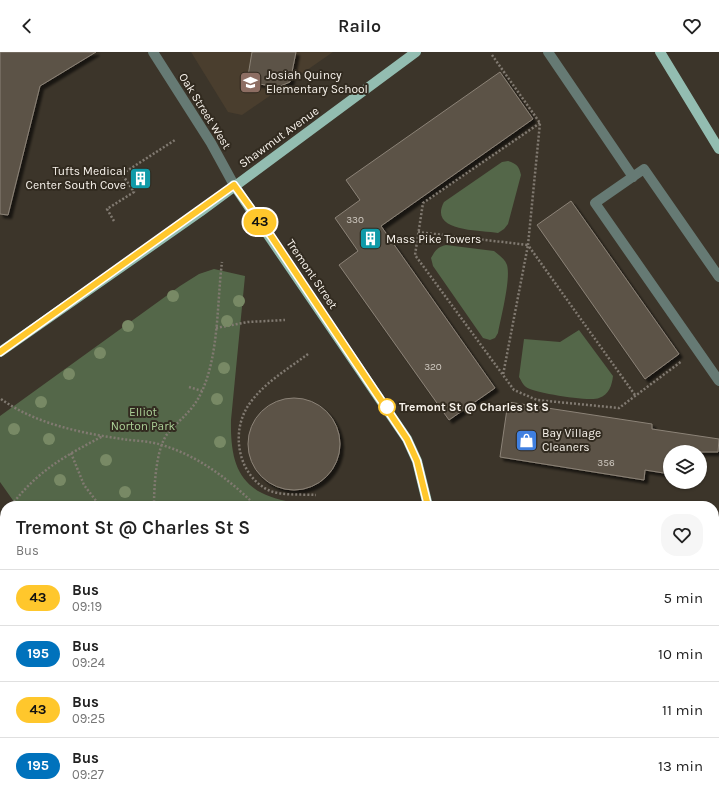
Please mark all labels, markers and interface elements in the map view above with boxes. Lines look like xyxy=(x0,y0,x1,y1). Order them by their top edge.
icon: back xyxy=(16,15,38,37)
text: Railo xyxy=(338,15,381,37)
icon: heart xyxy=(681,15,703,37)
place label: Josiah Quincy Elementary School xyxy=(266,68,368,96)
school or university icon: Josiah Quincy Elementary School xyxy=(237,69,263,95)
street label: Oak Street West xyxy=(176,70,234,152)
street label: Shawmut Avenue xyxy=(236,103,322,171)
place label: Tufts Medical Center South Cove xyxy=(26,164,126,192)
building icon: Tufts Medical Center South Cove xyxy=(128,165,154,191)
line badge: 43 xyxy=(242,209,278,235)
text: 43 xyxy=(251,213,269,230)
house number: 330 xyxy=(346,214,364,226)
building icon: Mass Pike Towers xyxy=(357,226,383,252)
place label: Mass Pike Towers xyxy=(386,232,481,246)
street label: Tremont Street xyxy=(284,237,341,312)
house number: 320 xyxy=(424,361,442,373)
marker: Tremont St @ Charles St S xyxy=(378,398,396,416)
place label: Tremont St @ Charles St S xyxy=(399,400,549,414)
park label: Elliot Norton Park xyxy=(111,405,176,433)
place label: Bay Village Cleaners xyxy=(542,426,601,454)
shop icon: Bay Village Cleaners xyxy=(514,427,540,453)
map controls xyxy=(663,445,707,489)
button: layers xyxy=(663,445,707,489)
house number: 356 xyxy=(597,457,615,469)
button: heart xyxy=(661,514,703,556)
text: Tremont St @ Charles St S xyxy=(16,517,250,539)
text: Bus xyxy=(16,543,39,558)
text: Bus xyxy=(72,581,99,599)
text: 43 xyxy=(29,589,47,606)
text: 5 min xyxy=(663,589,703,607)
text: 09:19 xyxy=(72,599,102,614)
text: Bus xyxy=(72,637,99,655)
text: 195 xyxy=(27,645,49,662)
text: 10 min xyxy=(658,645,703,663)
text: 09:24 xyxy=(72,655,105,670)
text: Bus xyxy=(72,693,99,711)
text: 43 xyxy=(29,701,47,718)
text: 11 min xyxy=(662,701,703,719)
text: 09:25 xyxy=(72,711,105,726)
text: Bus xyxy=(72,749,99,767)
text: 195 xyxy=(27,757,49,774)
text: 13 min xyxy=(658,757,703,775)
text: 09:27 xyxy=(72,767,104,782)

